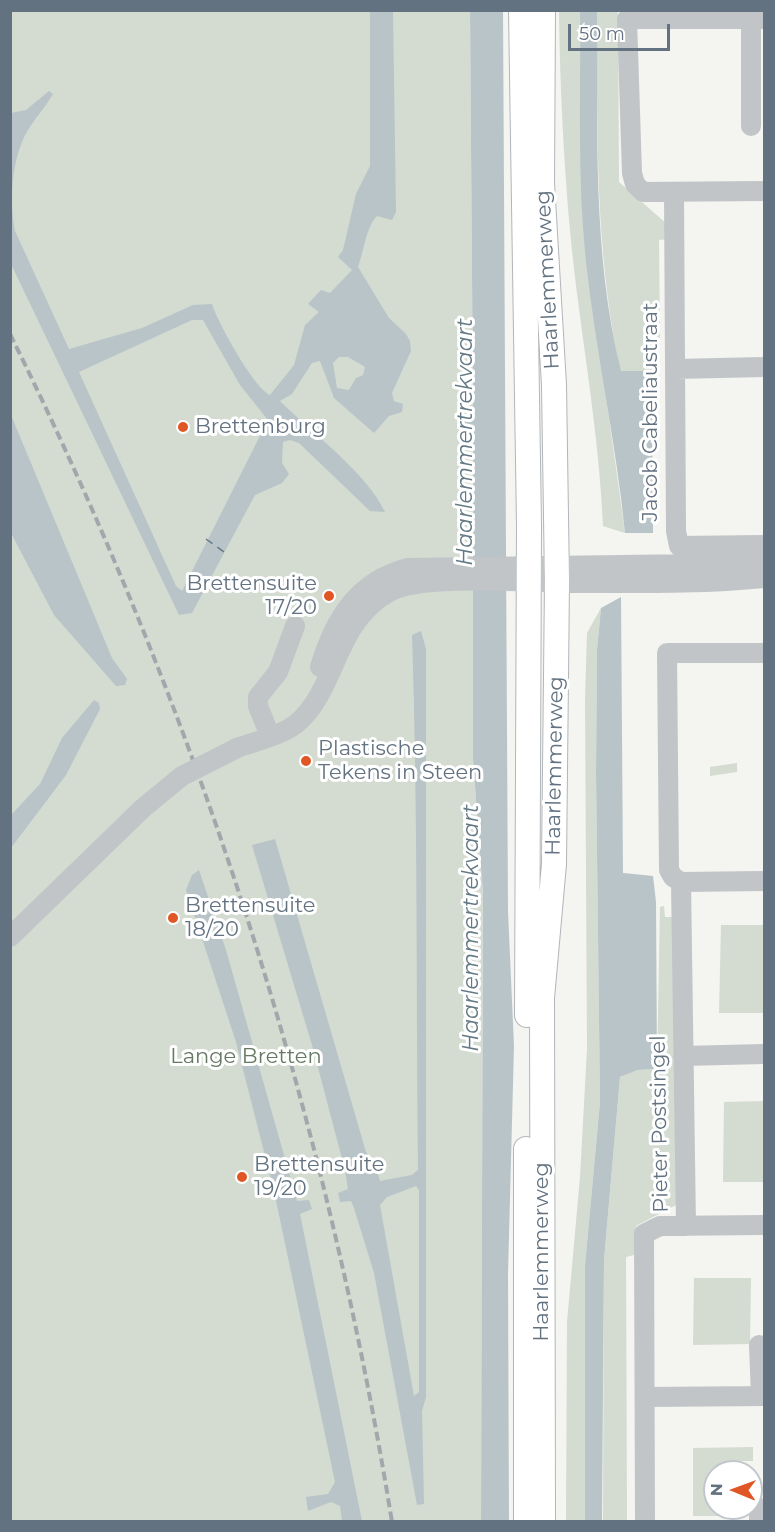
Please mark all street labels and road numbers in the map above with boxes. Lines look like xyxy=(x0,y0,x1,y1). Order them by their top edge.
street label: Haarlemmerweg xyxy=(531,190,565,370)
street label: Jacob Cabeliaustraat xyxy=(638,303,664,521)
street label: Haarlemmerweg xyxy=(541,676,569,856)
street label: Pieter Postsingel xyxy=(646,1035,674,1213)
street label: Haarlemmerweg xyxy=(529,1162,555,1342)

